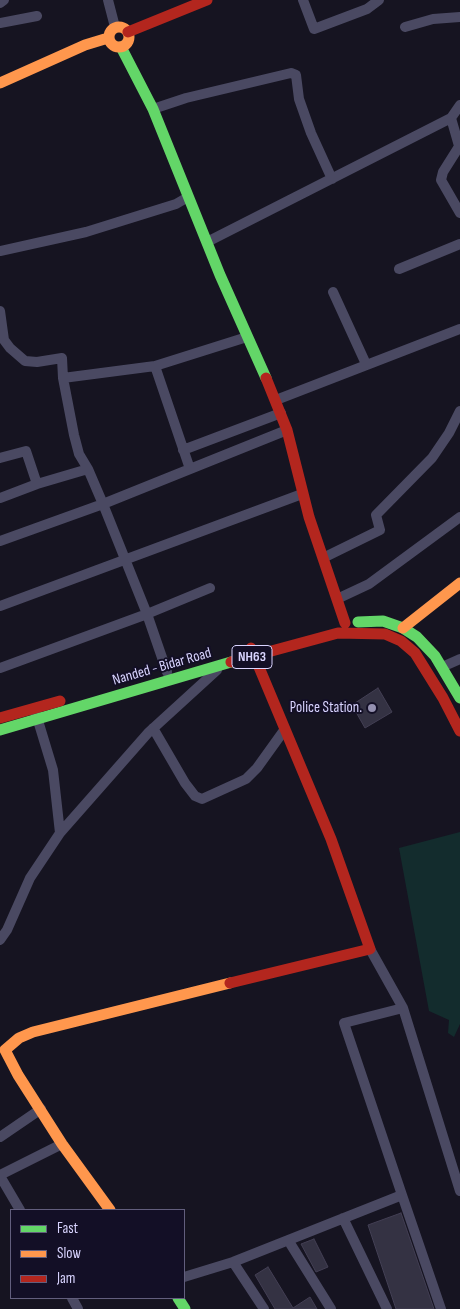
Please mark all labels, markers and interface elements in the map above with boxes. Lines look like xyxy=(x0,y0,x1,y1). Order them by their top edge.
street label: Nanded - Bidar Road xyxy=(111,644,213,690)
road number: NH63 xyxy=(232,646,272,669)
place label: Police Station. xyxy=(290,699,362,717)
marker: Police Station. xyxy=(366,702,378,714)
legend xyxy=(10,1209,185,1299)
text: Fast xyxy=(57,1219,78,1238)
text: Slow xyxy=(57,1244,81,1263)
text: Jam xyxy=(57,1269,75,1288)

